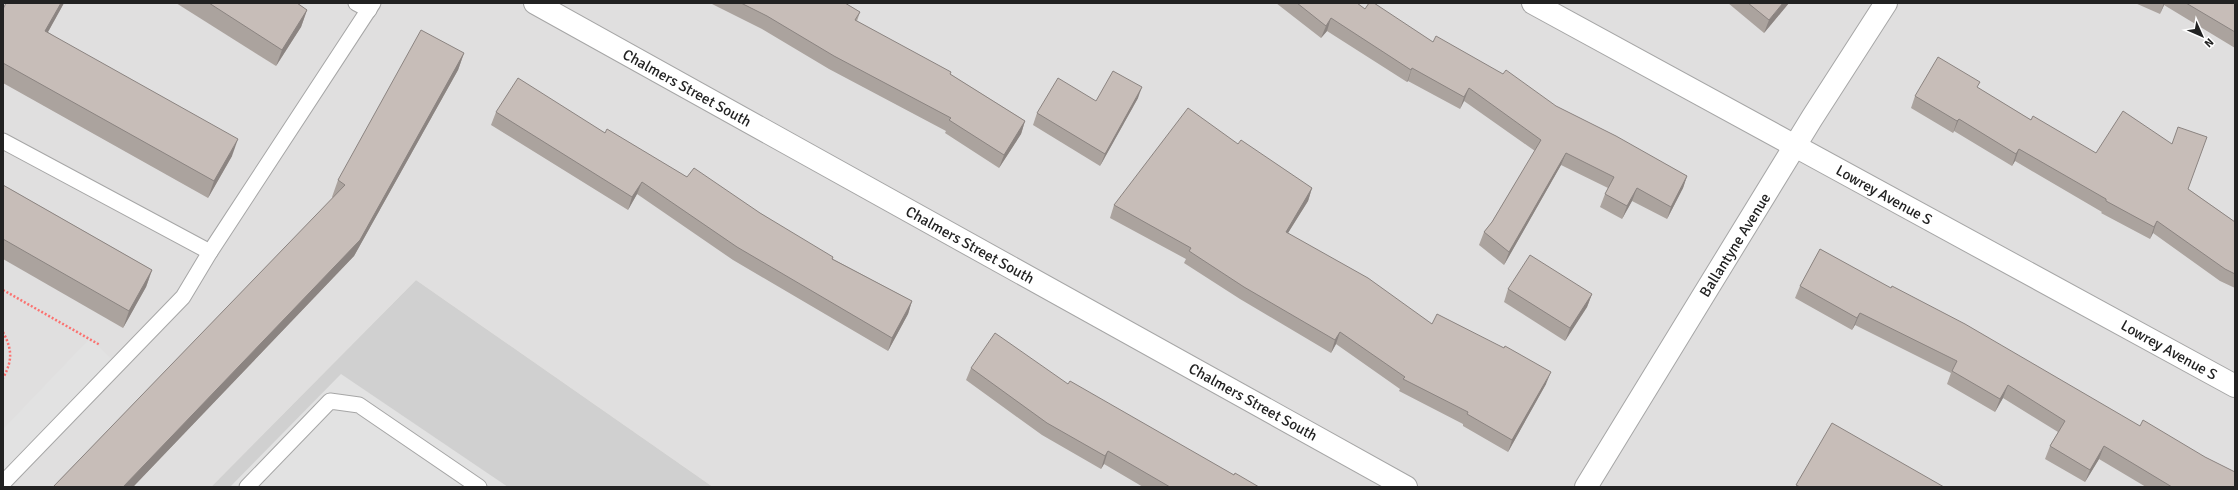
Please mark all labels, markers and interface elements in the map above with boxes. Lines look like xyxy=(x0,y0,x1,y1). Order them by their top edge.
north arrow xyxy=(2182,16,2222,56)
text: N xyxy=(2201,35,2216,50)
street label: Chalmers Street South xyxy=(620,45,754,131)
street label: Lowrey Avenue S xyxy=(1833,161,1935,229)
street label: Ballantyne Avenue xyxy=(1696,190,1774,300)
street label: Chalmers Street South xyxy=(903,202,1037,288)
street label: Lowrey Avenue S xyxy=(2118,316,2220,384)
street label: Chalmers Street South xyxy=(1186,359,1320,445)

